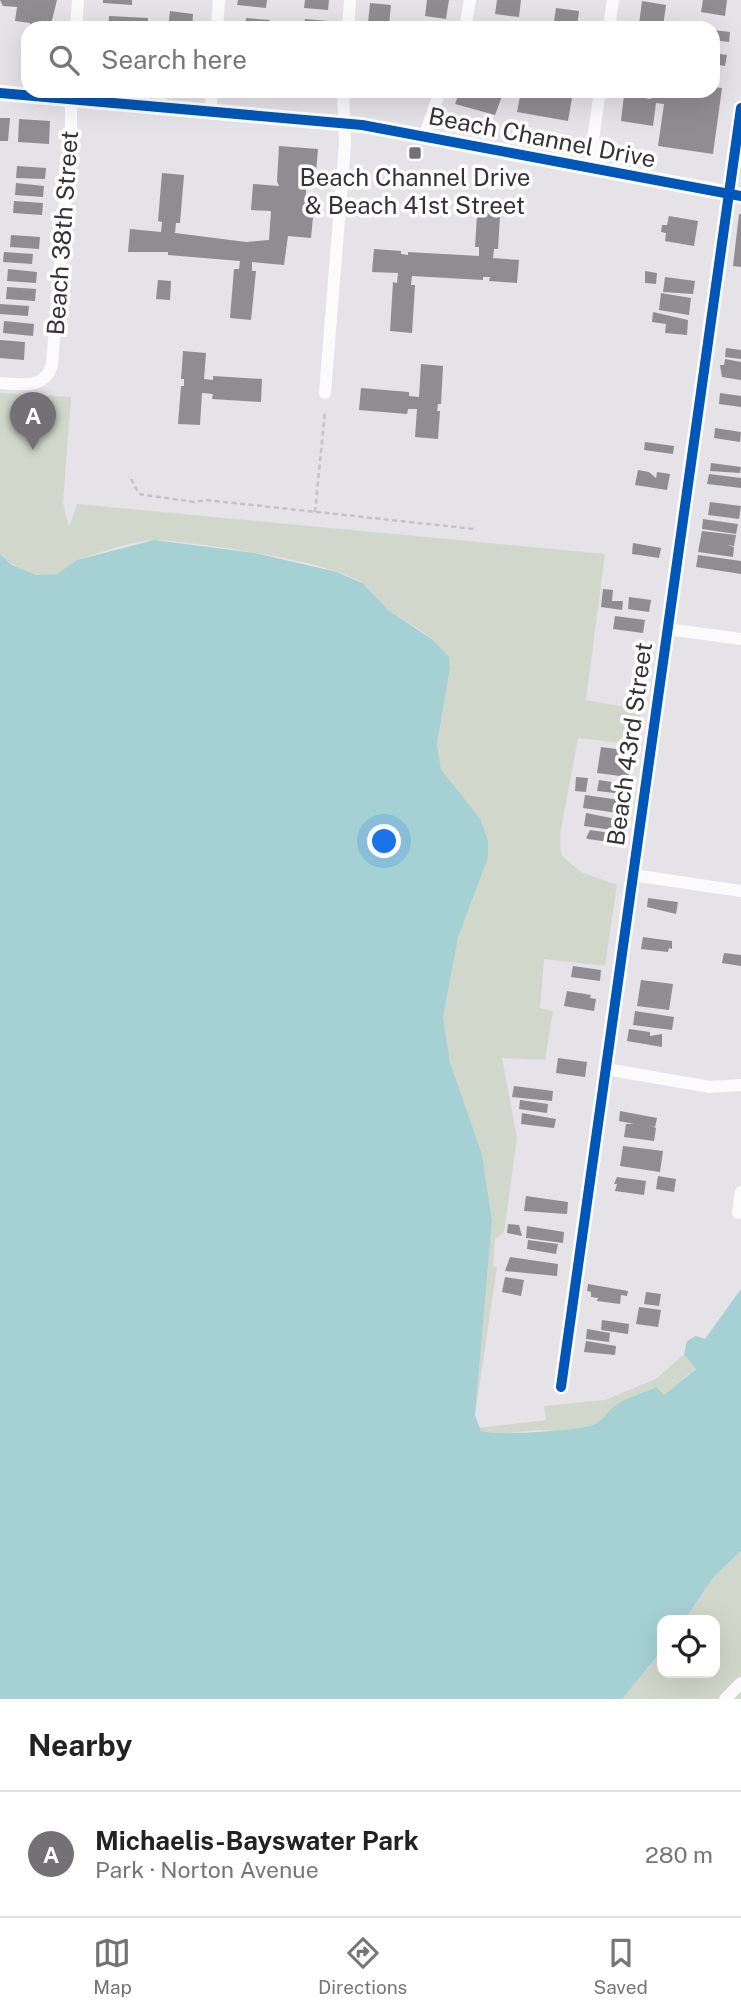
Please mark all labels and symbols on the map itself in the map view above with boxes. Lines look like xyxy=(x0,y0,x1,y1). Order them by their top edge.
street label: Beach Channel Drive xyxy=(426,101,658,173)
street label: Beach 38th Street xyxy=(41,130,83,336)
marker: Beach Channel Drive & Beach 41st Street xyxy=(407,145,423,161)
place label: Beach Channel Drive & Beach 41st Street xyxy=(300,163,530,219)
pin: A xyxy=(10,392,56,450)
street label: Beach 43rd Street xyxy=(601,640,657,847)
your location xyxy=(367,824,401,858)

